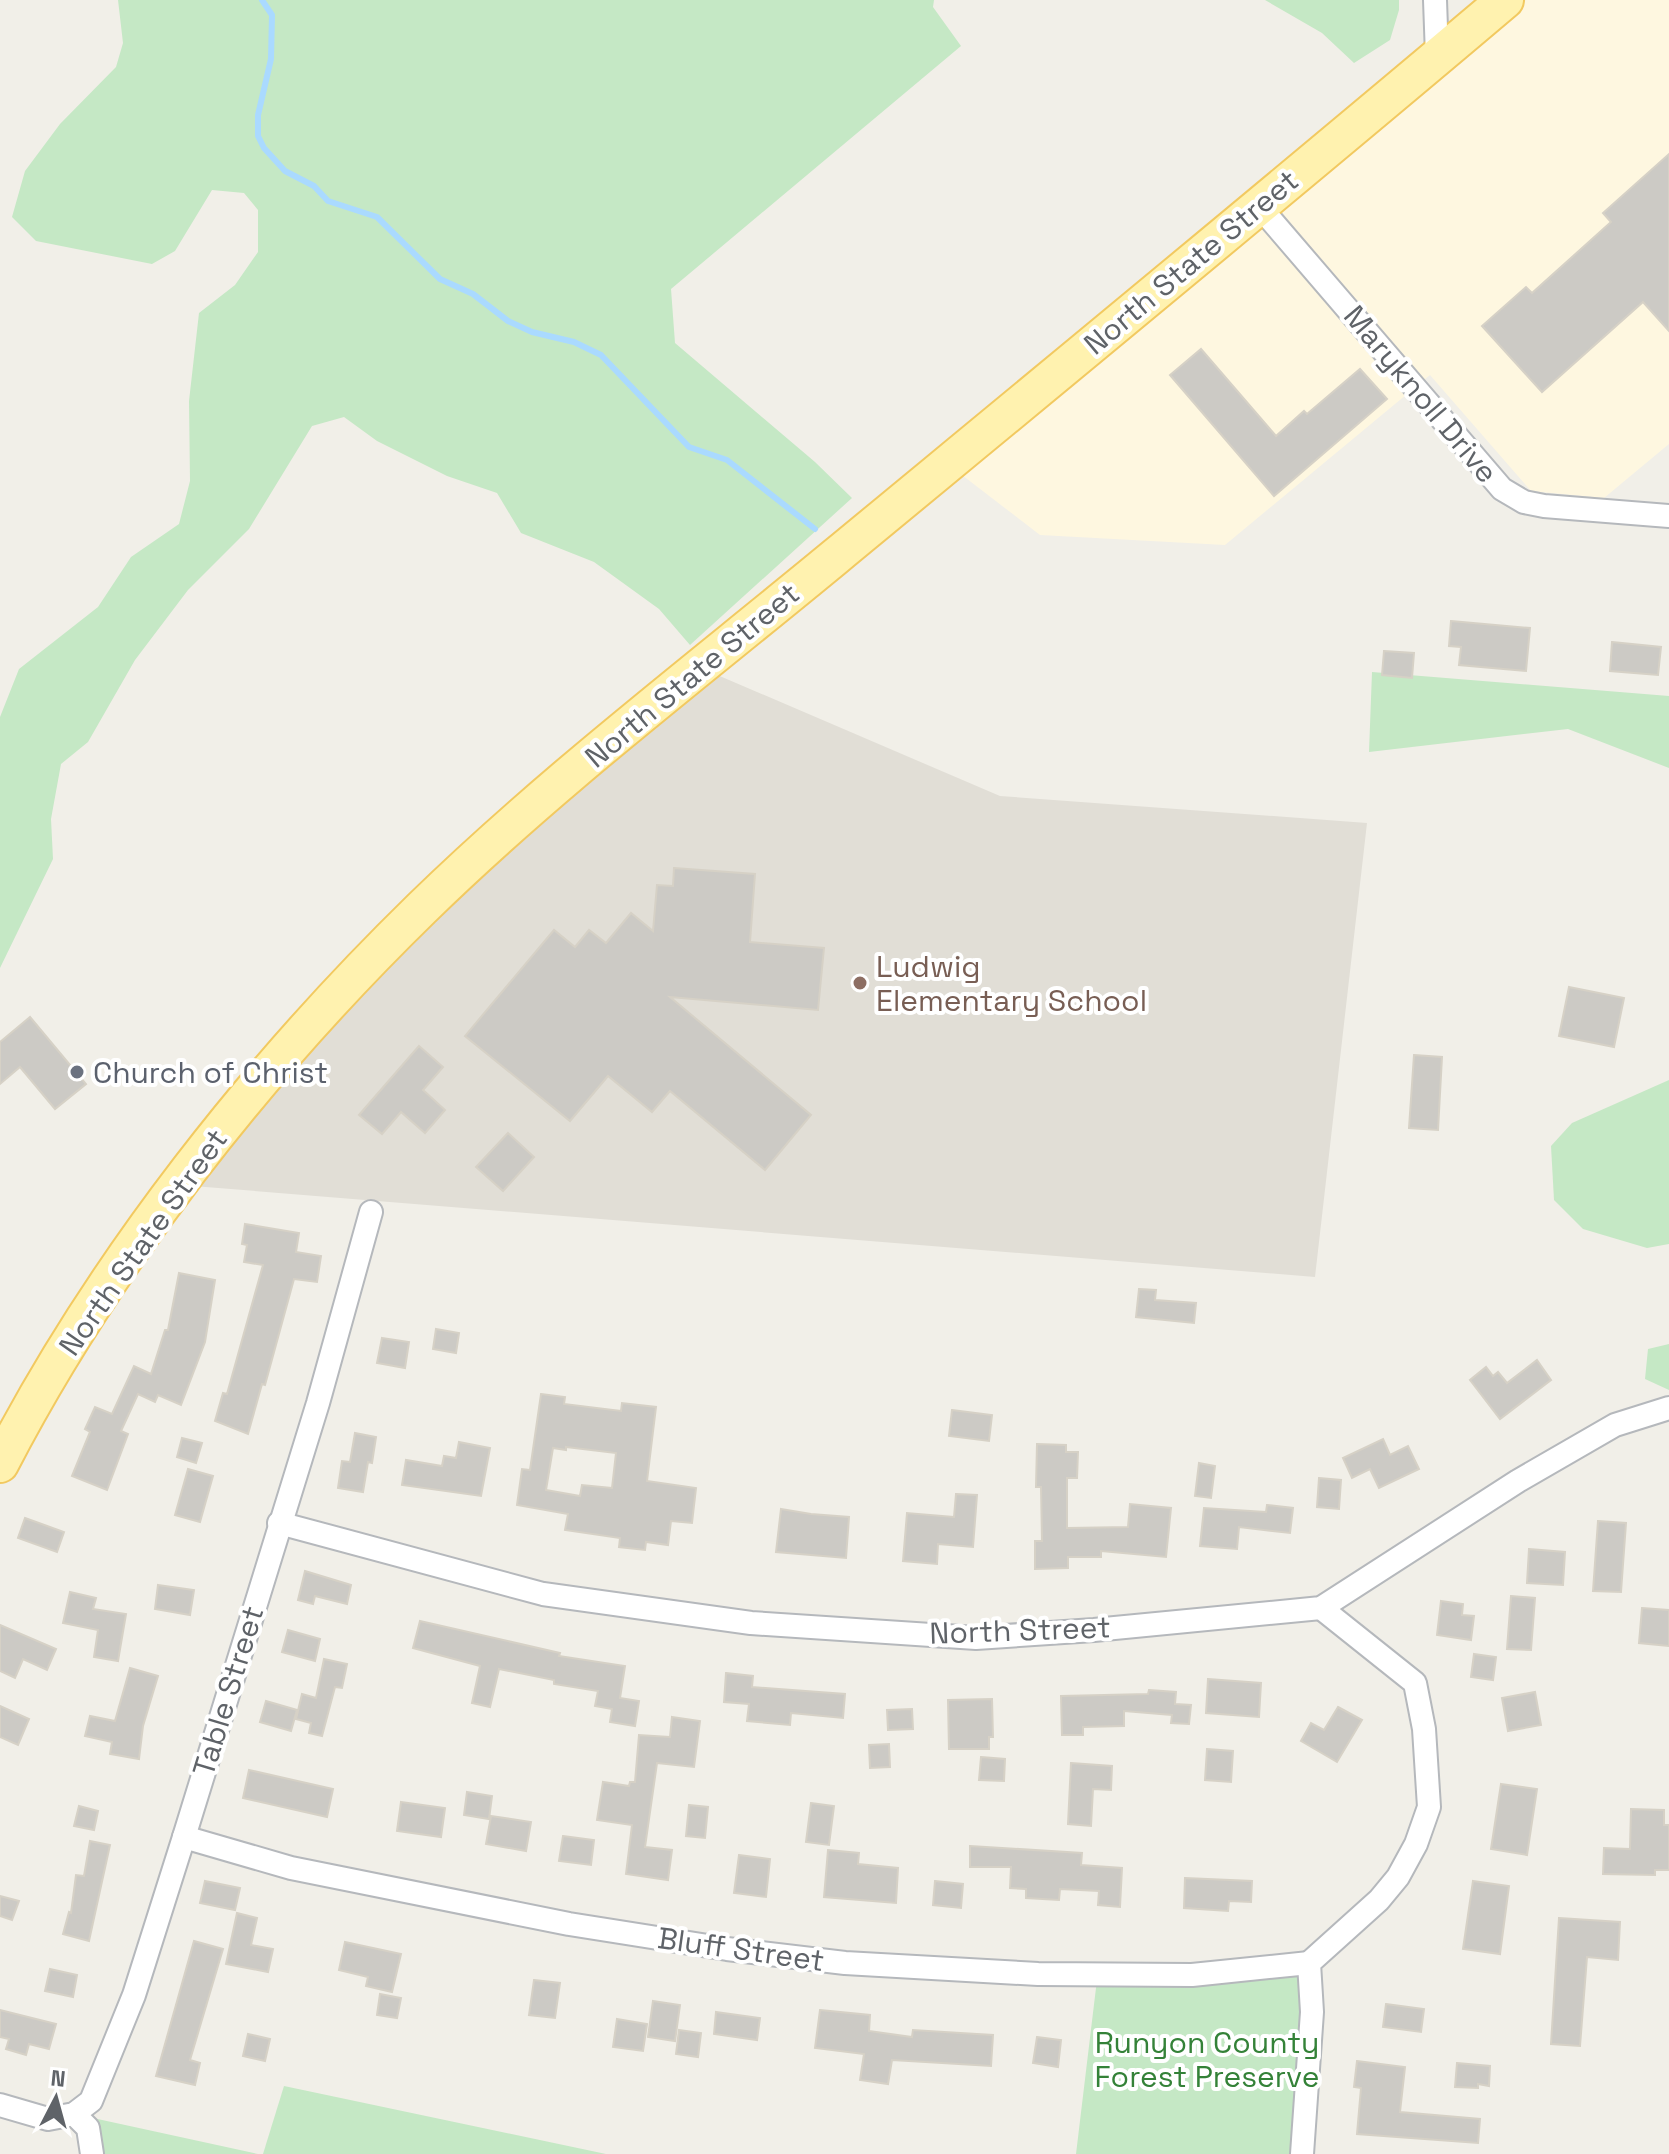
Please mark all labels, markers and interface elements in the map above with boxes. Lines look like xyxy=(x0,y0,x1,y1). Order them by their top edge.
street label: North State Street xyxy=(1076,161,1306,363)
street label: Maryknoll Drive xyxy=(1335,297,1507,491)
street label: North State Street xyxy=(577,574,807,776)
place label: Ludwig Elementary School xyxy=(876,947,1147,1020)
marker: Ludwig Elementary School xyxy=(851,974,869,992)
place label: Church of Christ xyxy=(93,1053,328,1092)
marker: Church of Christ xyxy=(68,1063,86,1081)
street label: North State Street xyxy=(50,1121,236,1363)
street label: Table Street xyxy=(184,1601,272,1781)
street label: North Street xyxy=(929,1607,1111,1653)
street label: Bluff Street xyxy=(655,1918,827,1980)
park label: Runyon County Forest Preserve xyxy=(1095,2023,1319,2096)
north arrow xyxy=(16,2058,96,2138)
text: N xyxy=(49,2063,67,2093)

